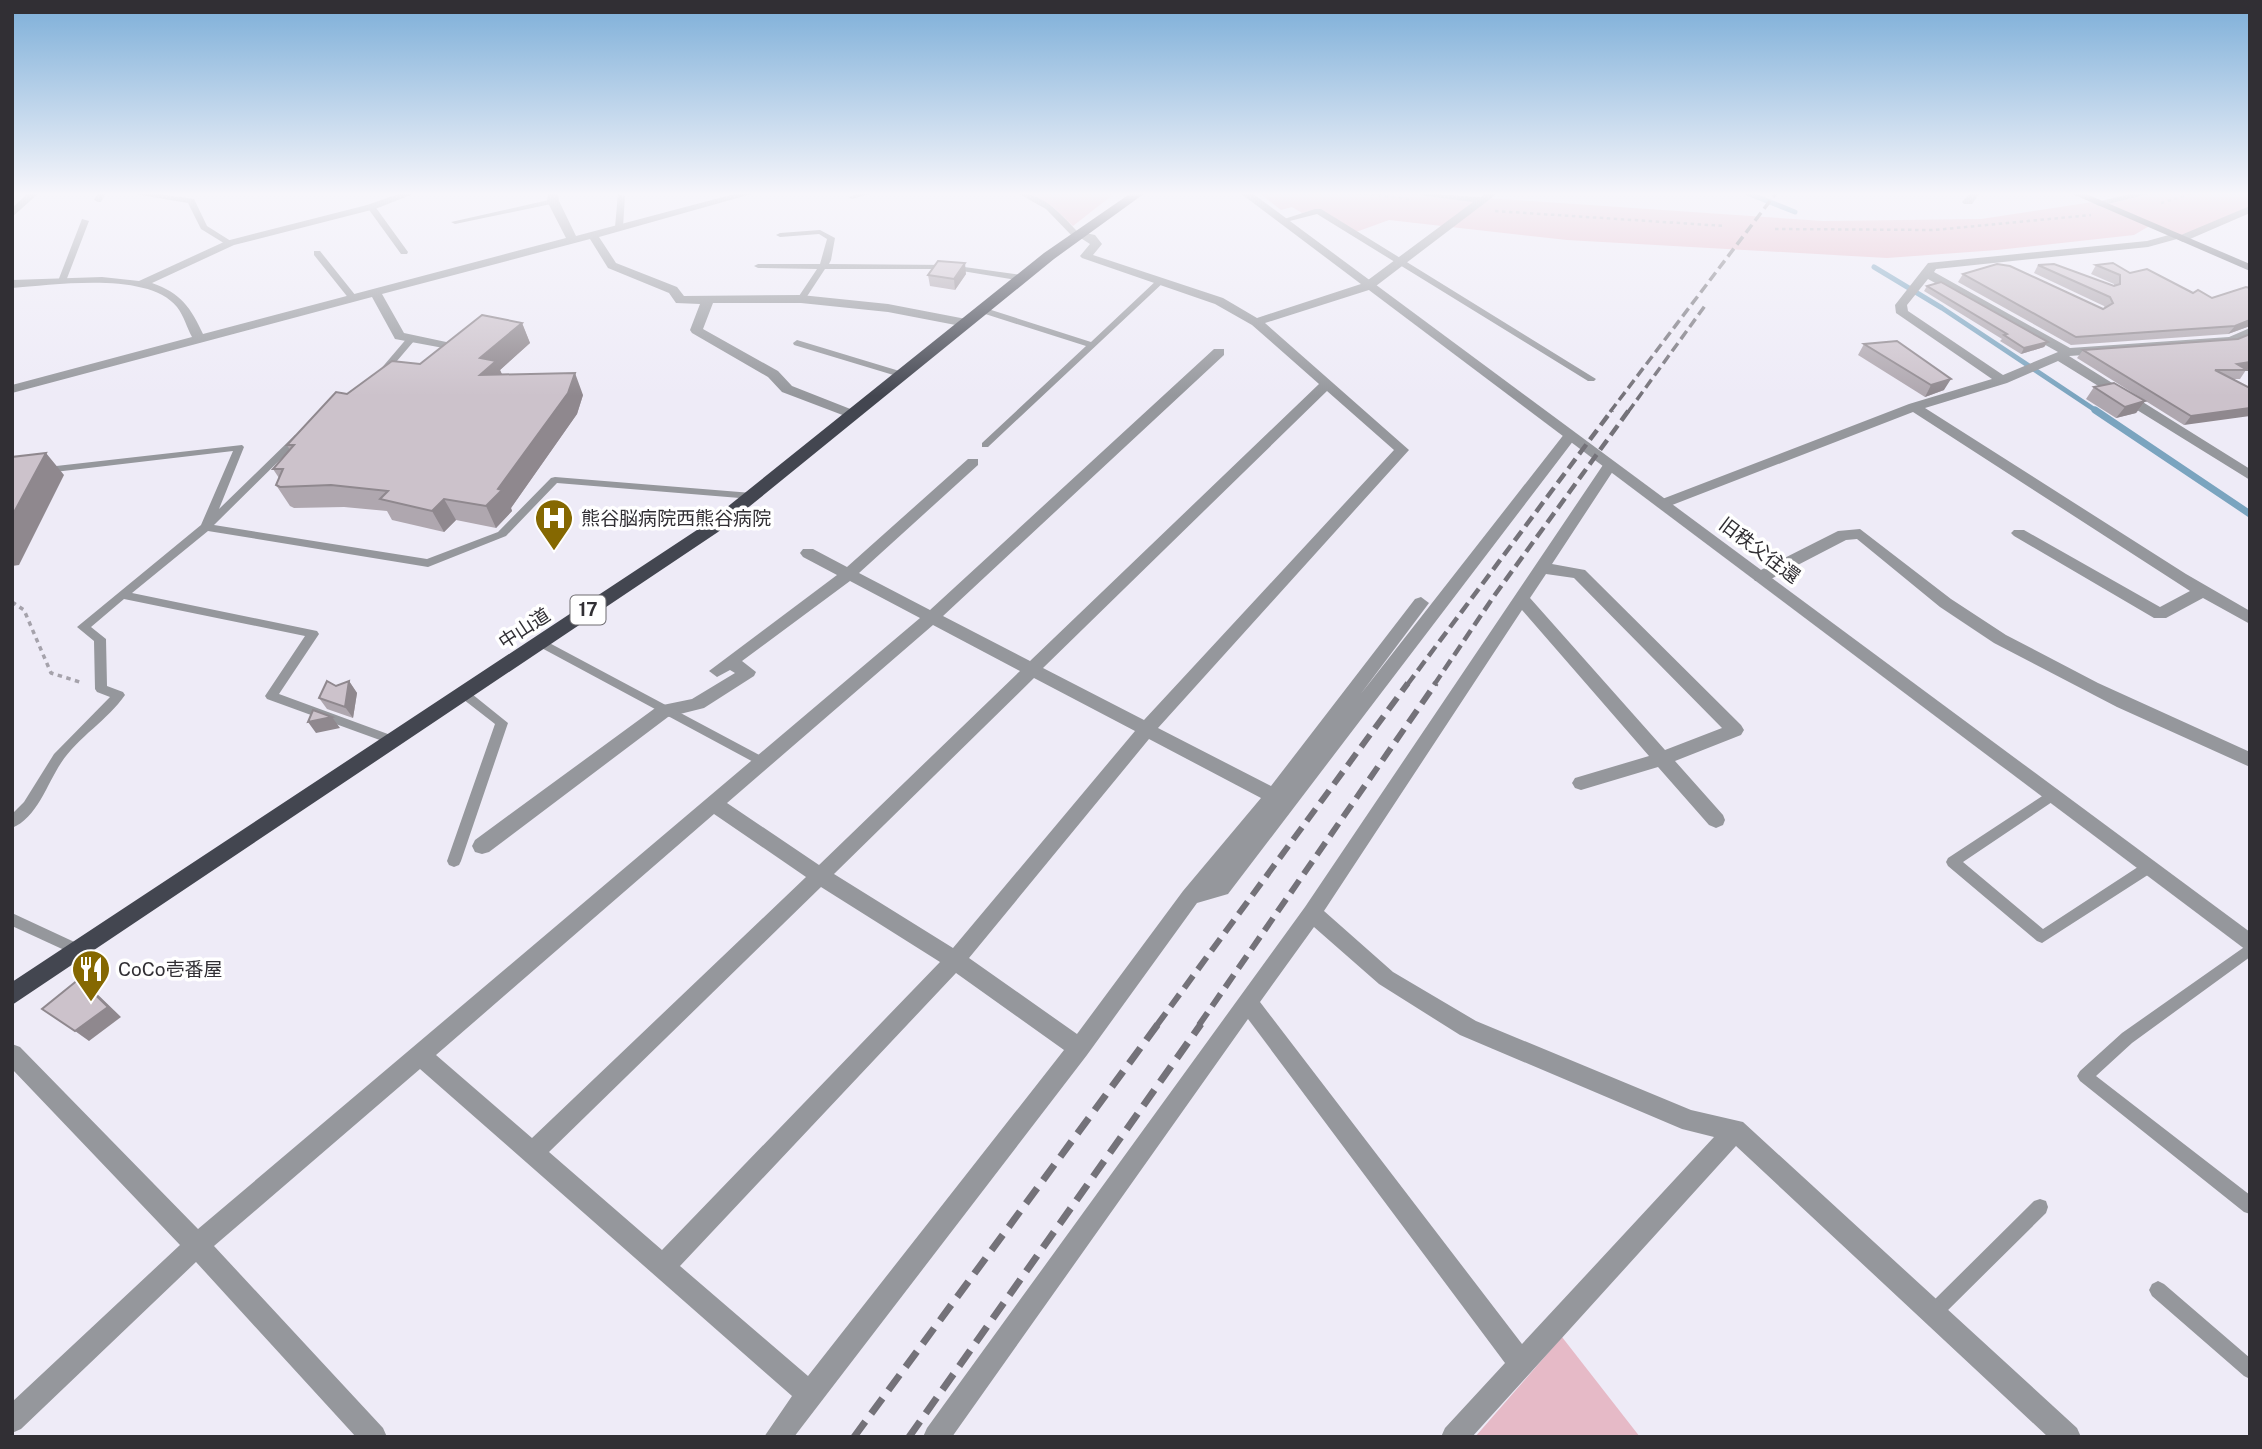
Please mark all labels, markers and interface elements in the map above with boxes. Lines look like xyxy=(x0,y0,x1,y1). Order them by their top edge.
hospital icon: 熊谷脳病院西熊谷病院 xyxy=(533,497,575,552)
place label: 熊谷脳病院西熊谷病院 xyxy=(581,507,771,529)
street label: 旧秩父往還 xyxy=(1715,513,1805,587)
road number: 17 xyxy=(570,596,606,624)
street label: 中山道 xyxy=(494,603,554,653)
restaurant icon: CoCo壱番屋 xyxy=(70,948,112,1003)
place label: CoCo壱番屋 xyxy=(118,958,223,980)

